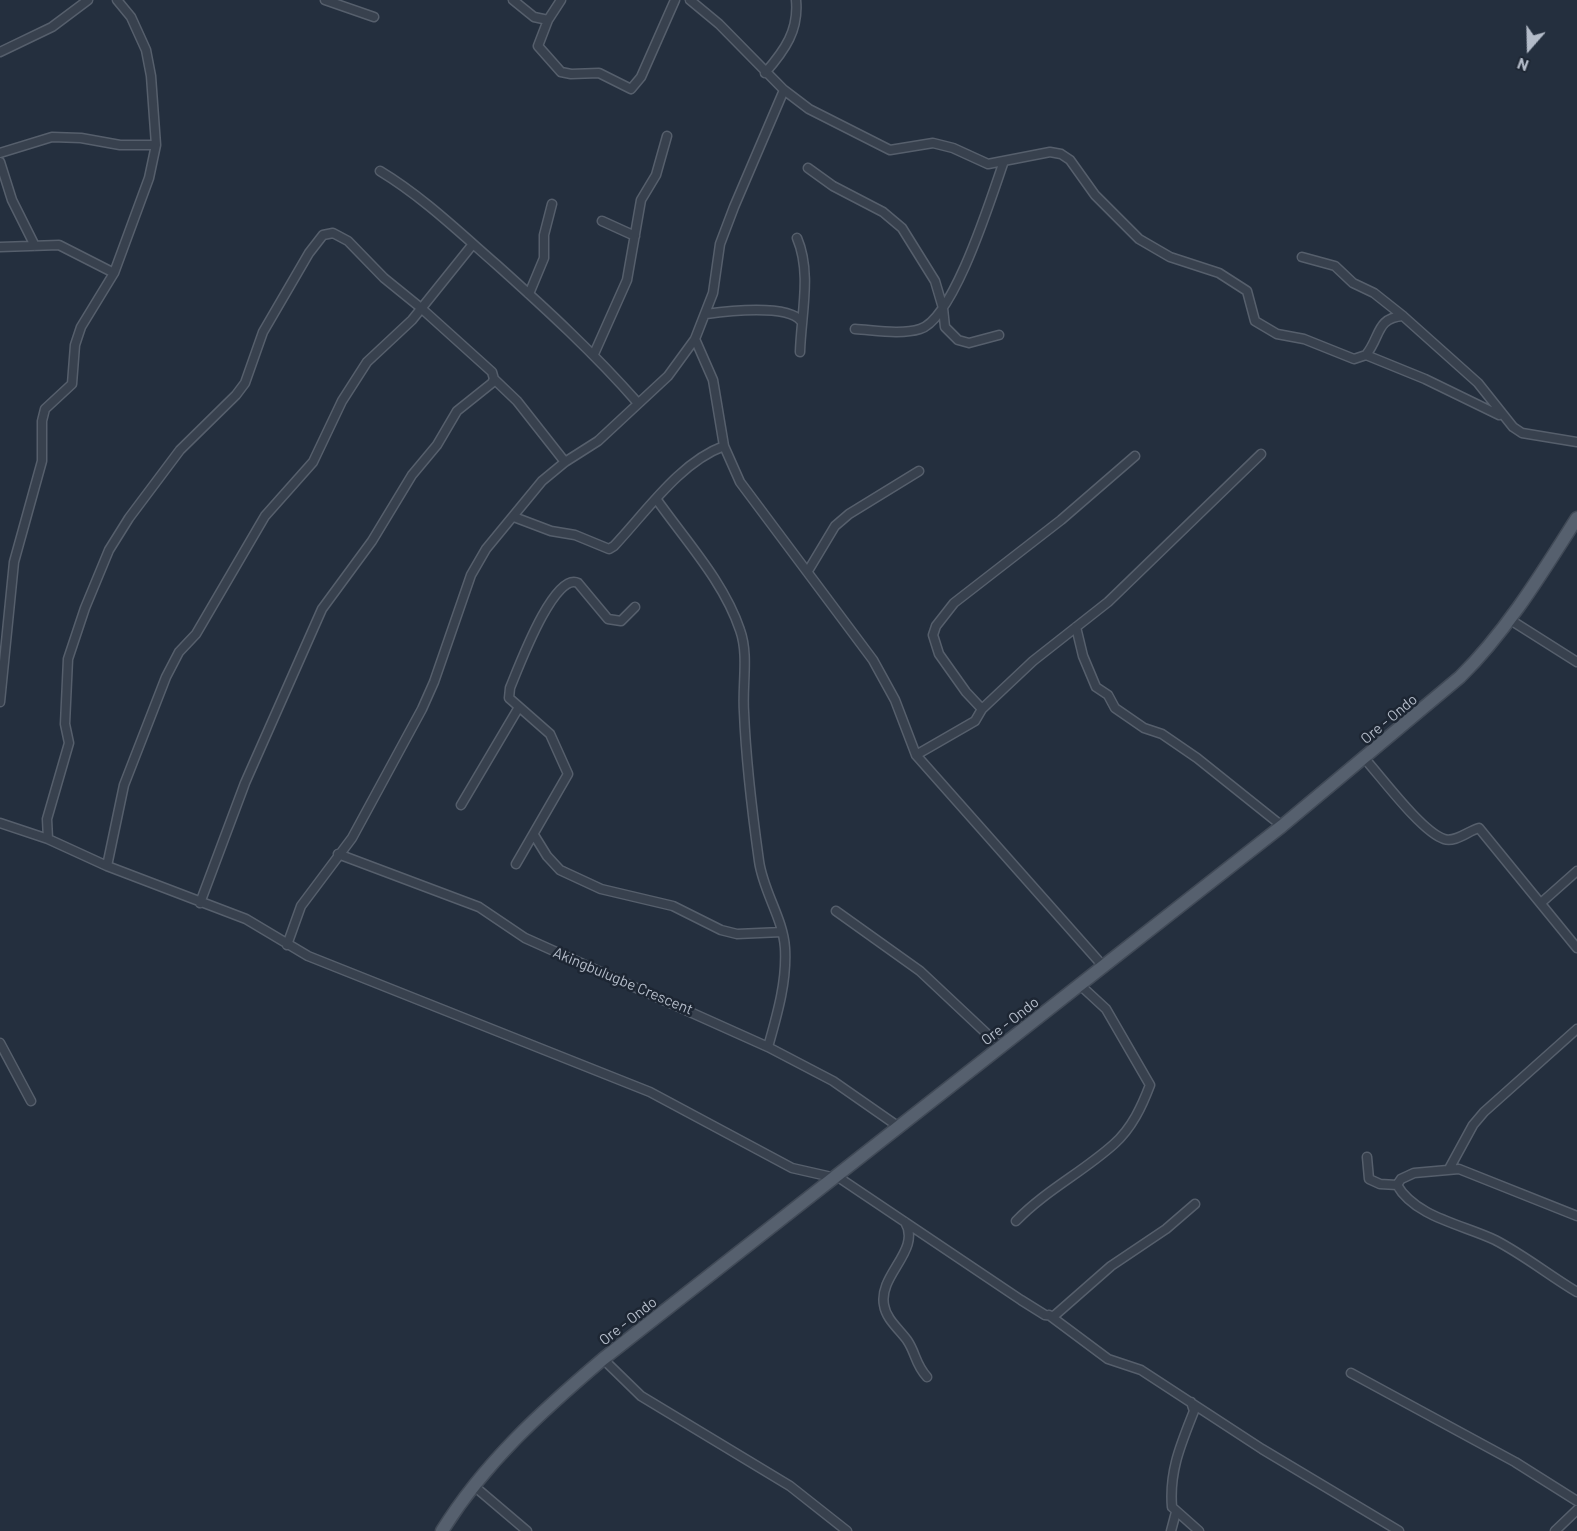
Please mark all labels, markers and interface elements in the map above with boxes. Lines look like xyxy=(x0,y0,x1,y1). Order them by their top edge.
north arrow xyxy=(1499,18,1559,78)
text: N xyxy=(1514,55,1531,76)
street label: Ore - Ondo xyxy=(1357,690,1421,748)
street label: Akingbulugbe Crescent xyxy=(550,943,696,1019)
street label: Ore - Ondo xyxy=(978,993,1042,1049)
street label: Ore - Ondo xyxy=(596,1293,660,1349)

